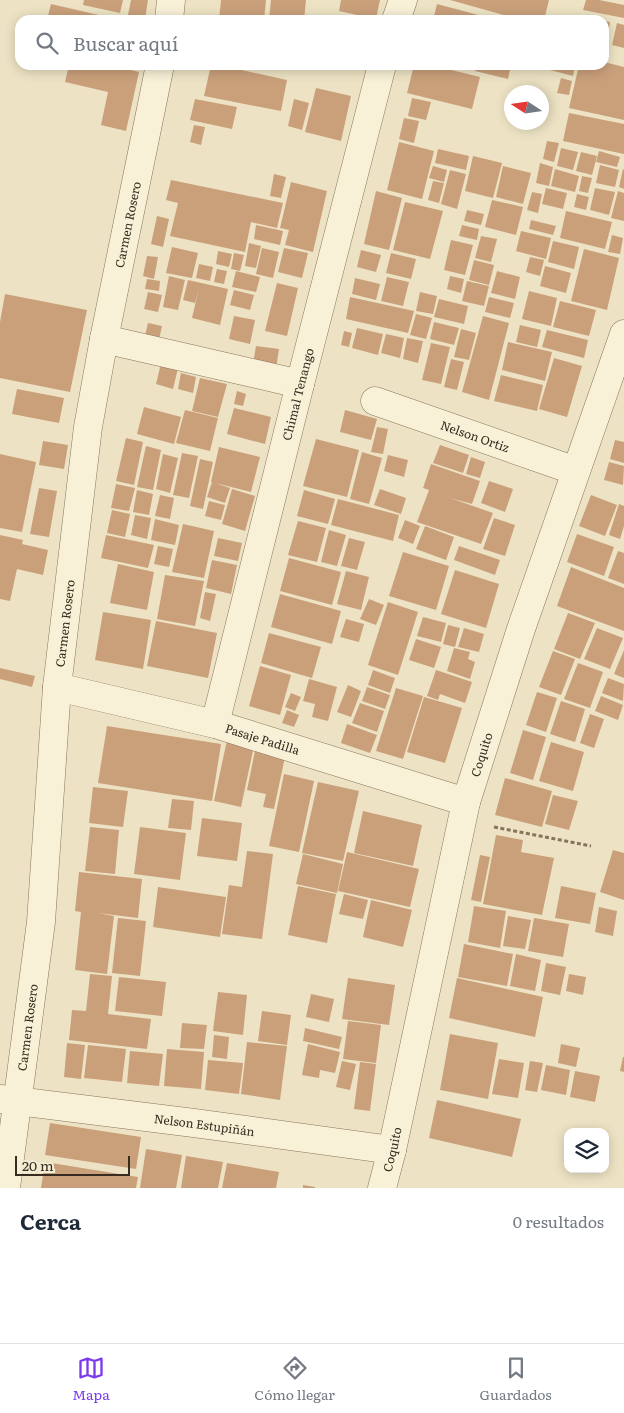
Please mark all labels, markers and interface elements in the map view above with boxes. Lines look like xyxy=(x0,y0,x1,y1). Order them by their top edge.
search box xyxy=(15,15,609,70)
icon: search xyxy=(33,29,61,57)
text: Buscar aquí xyxy=(73,29,178,57)
north arrow xyxy=(504,85,549,130)
street label: Carmen Rosero xyxy=(110,180,145,269)
street label: Chimal Tenango xyxy=(277,346,318,442)
street label: Nelson Ortiz xyxy=(438,416,512,456)
street label: Carmen Rosero xyxy=(50,579,79,668)
street label: Pasaje Padilla xyxy=(223,719,303,759)
street label: Coquito xyxy=(466,730,497,779)
street label: Carmen Rosero xyxy=(12,983,42,1072)
street label: Nelson Estupiñán xyxy=(153,1109,256,1140)
street label: Coquito xyxy=(378,1125,406,1174)
map controls xyxy=(564,1128,609,1173)
button: layers xyxy=(564,1128,609,1173)
scale bar xyxy=(15,1153,130,1176)
text: 20 m xyxy=(22,1155,54,1175)
text: Cerca xyxy=(20,1205,81,1236)
text: 0 resultados xyxy=(513,1209,604,1233)
tab: Mapa xyxy=(72,1354,110,1404)
tab: Cómo llegar xyxy=(254,1354,335,1404)
tab: Guardados xyxy=(480,1354,552,1404)

